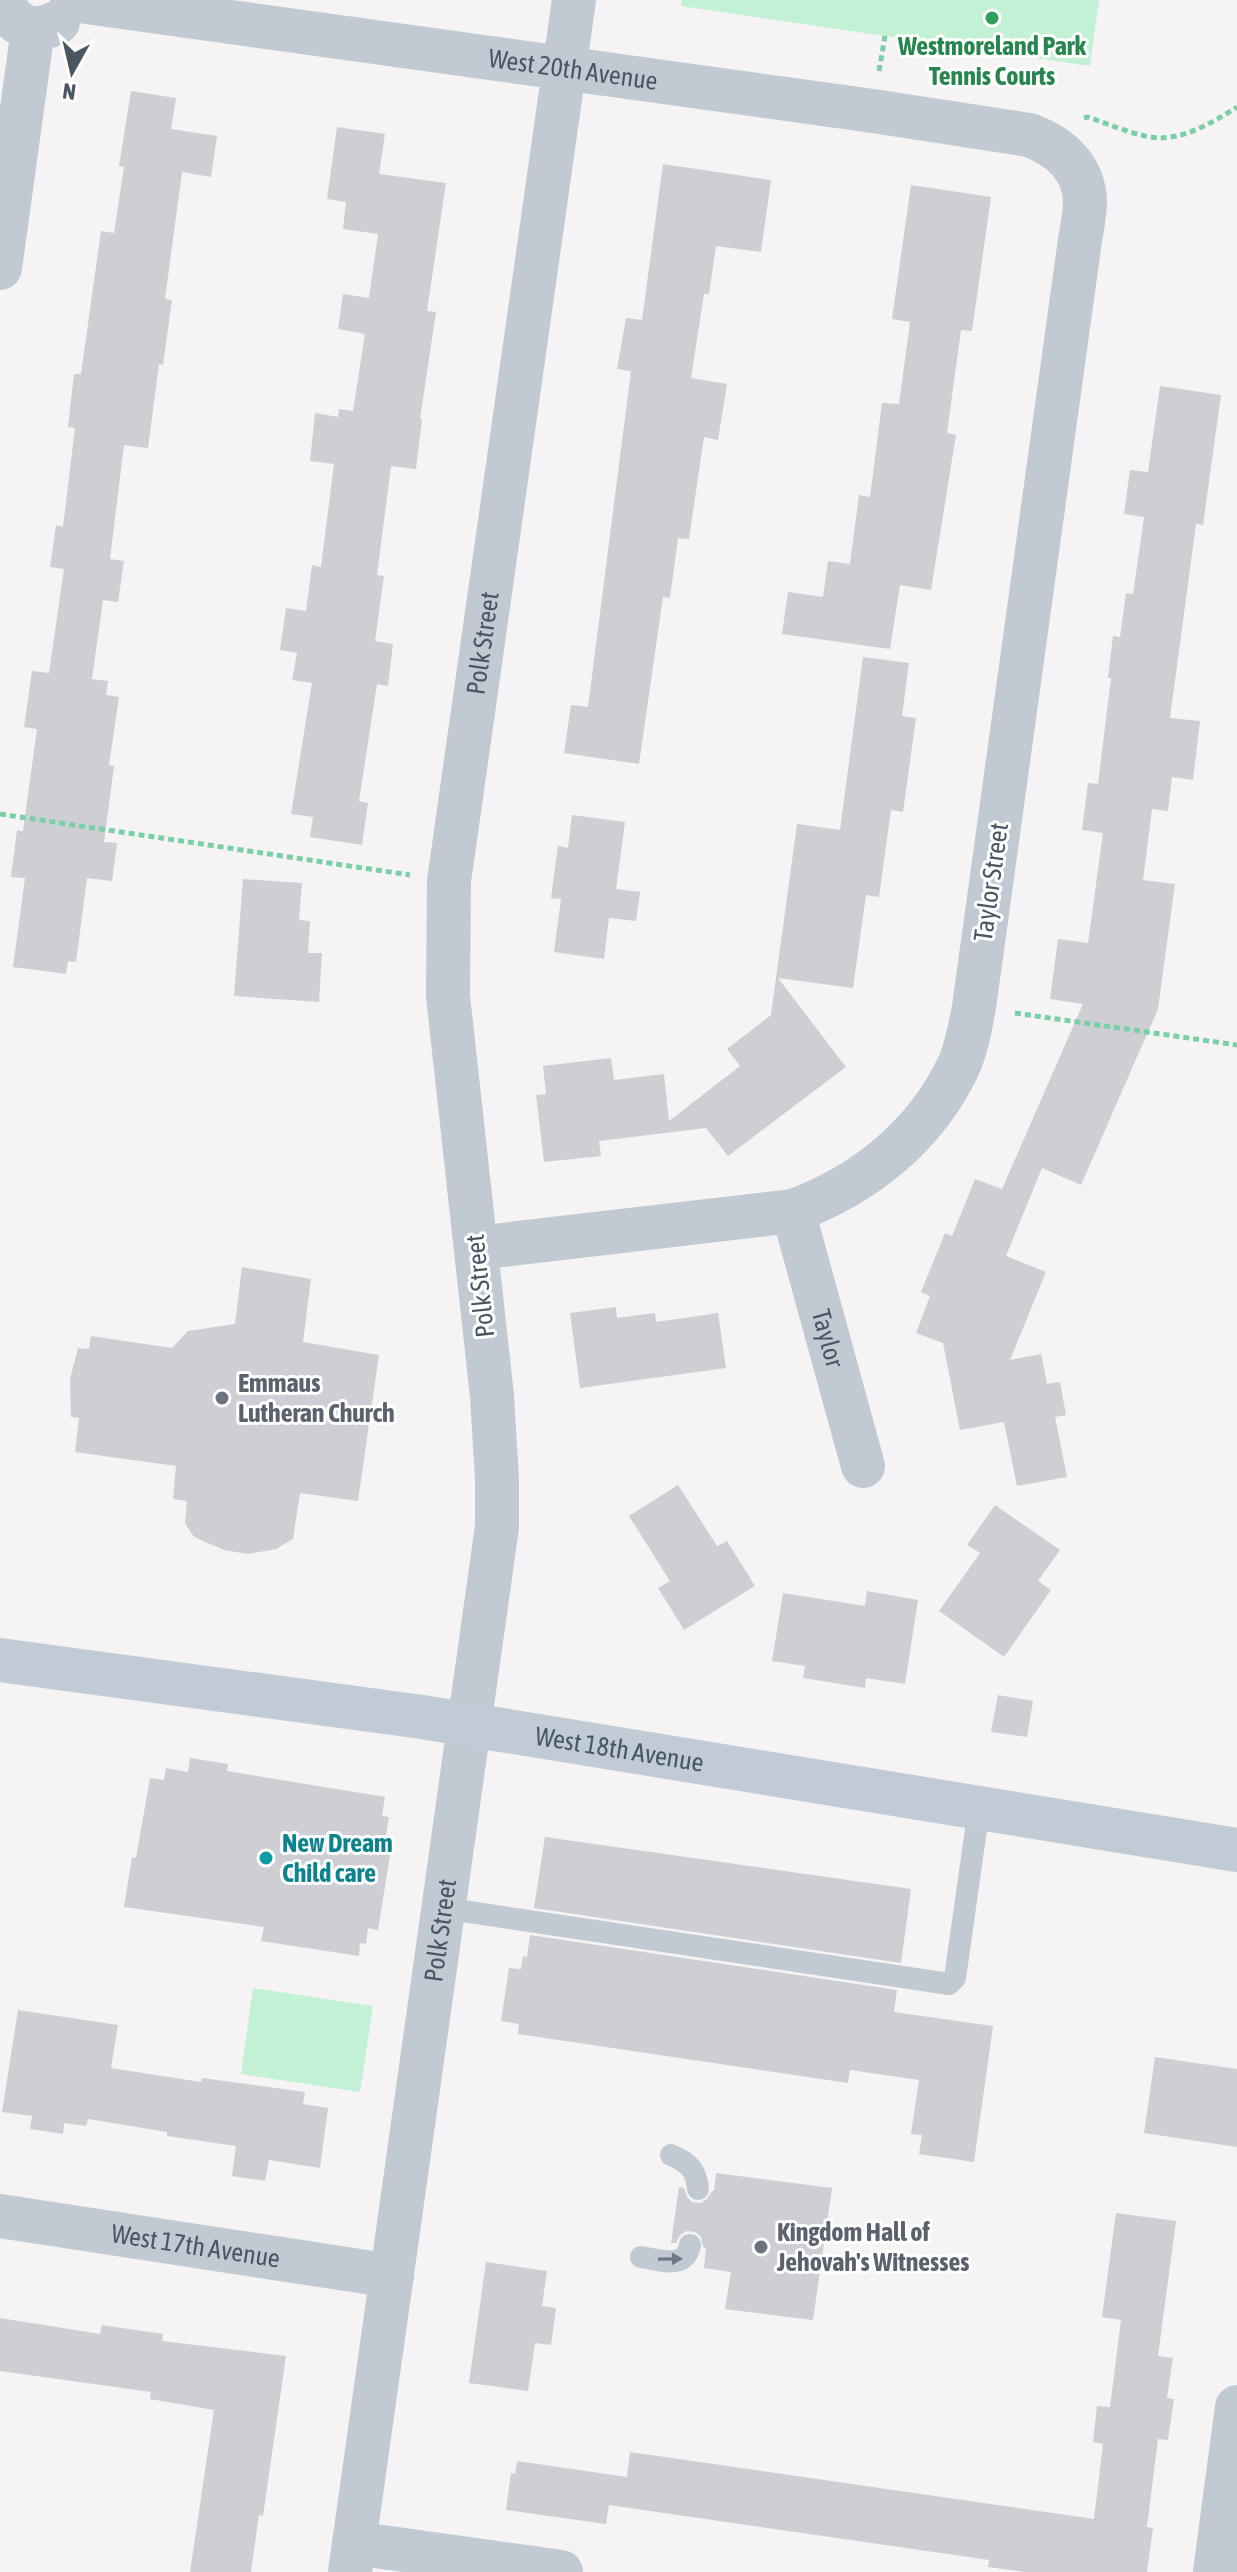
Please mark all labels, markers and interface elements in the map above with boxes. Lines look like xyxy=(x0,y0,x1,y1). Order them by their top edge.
marker: Westmoreland Park Tennis Courts xyxy=(983,9,1001,27)
place label: Westmoreland Park Tennis Courts xyxy=(897,31,1086,91)
north arrow xyxy=(32,32,112,112)
street label: West 20th Avenue xyxy=(487,43,660,96)
text: N xyxy=(61,78,77,106)
street label: Polk Street xyxy=(461,590,505,697)
street label: Taylor Street xyxy=(968,821,1014,943)
street label: Polk Street xyxy=(460,1233,500,1339)
street label: Taylor xyxy=(806,1306,850,1371)
place label: Emmaus Lutheran Church xyxy=(238,1368,395,1428)
marker: Emmaus Lutheran Church xyxy=(213,1389,231,1407)
street label: West 18th Avenue xyxy=(533,1721,706,1778)
place label: New Dream Child care xyxy=(282,1828,393,1888)
marker: New Dream Child care xyxy=(257,1849,275,1867)
street label: Polk Street xyxy=(418,1877,462,1984)
place label: Kingdom Hall of Jehovah's Witnesses xyxy=(776,2217,969,2277)
street label: West 17th Avenue xyxy=(109,2218,282,2274)
marker: Kingdom Hall of Jehovah's Witnesses xyxy=(752,2238,770,2256)
one-way arrow xyxy=(658,2253,683,2266)

